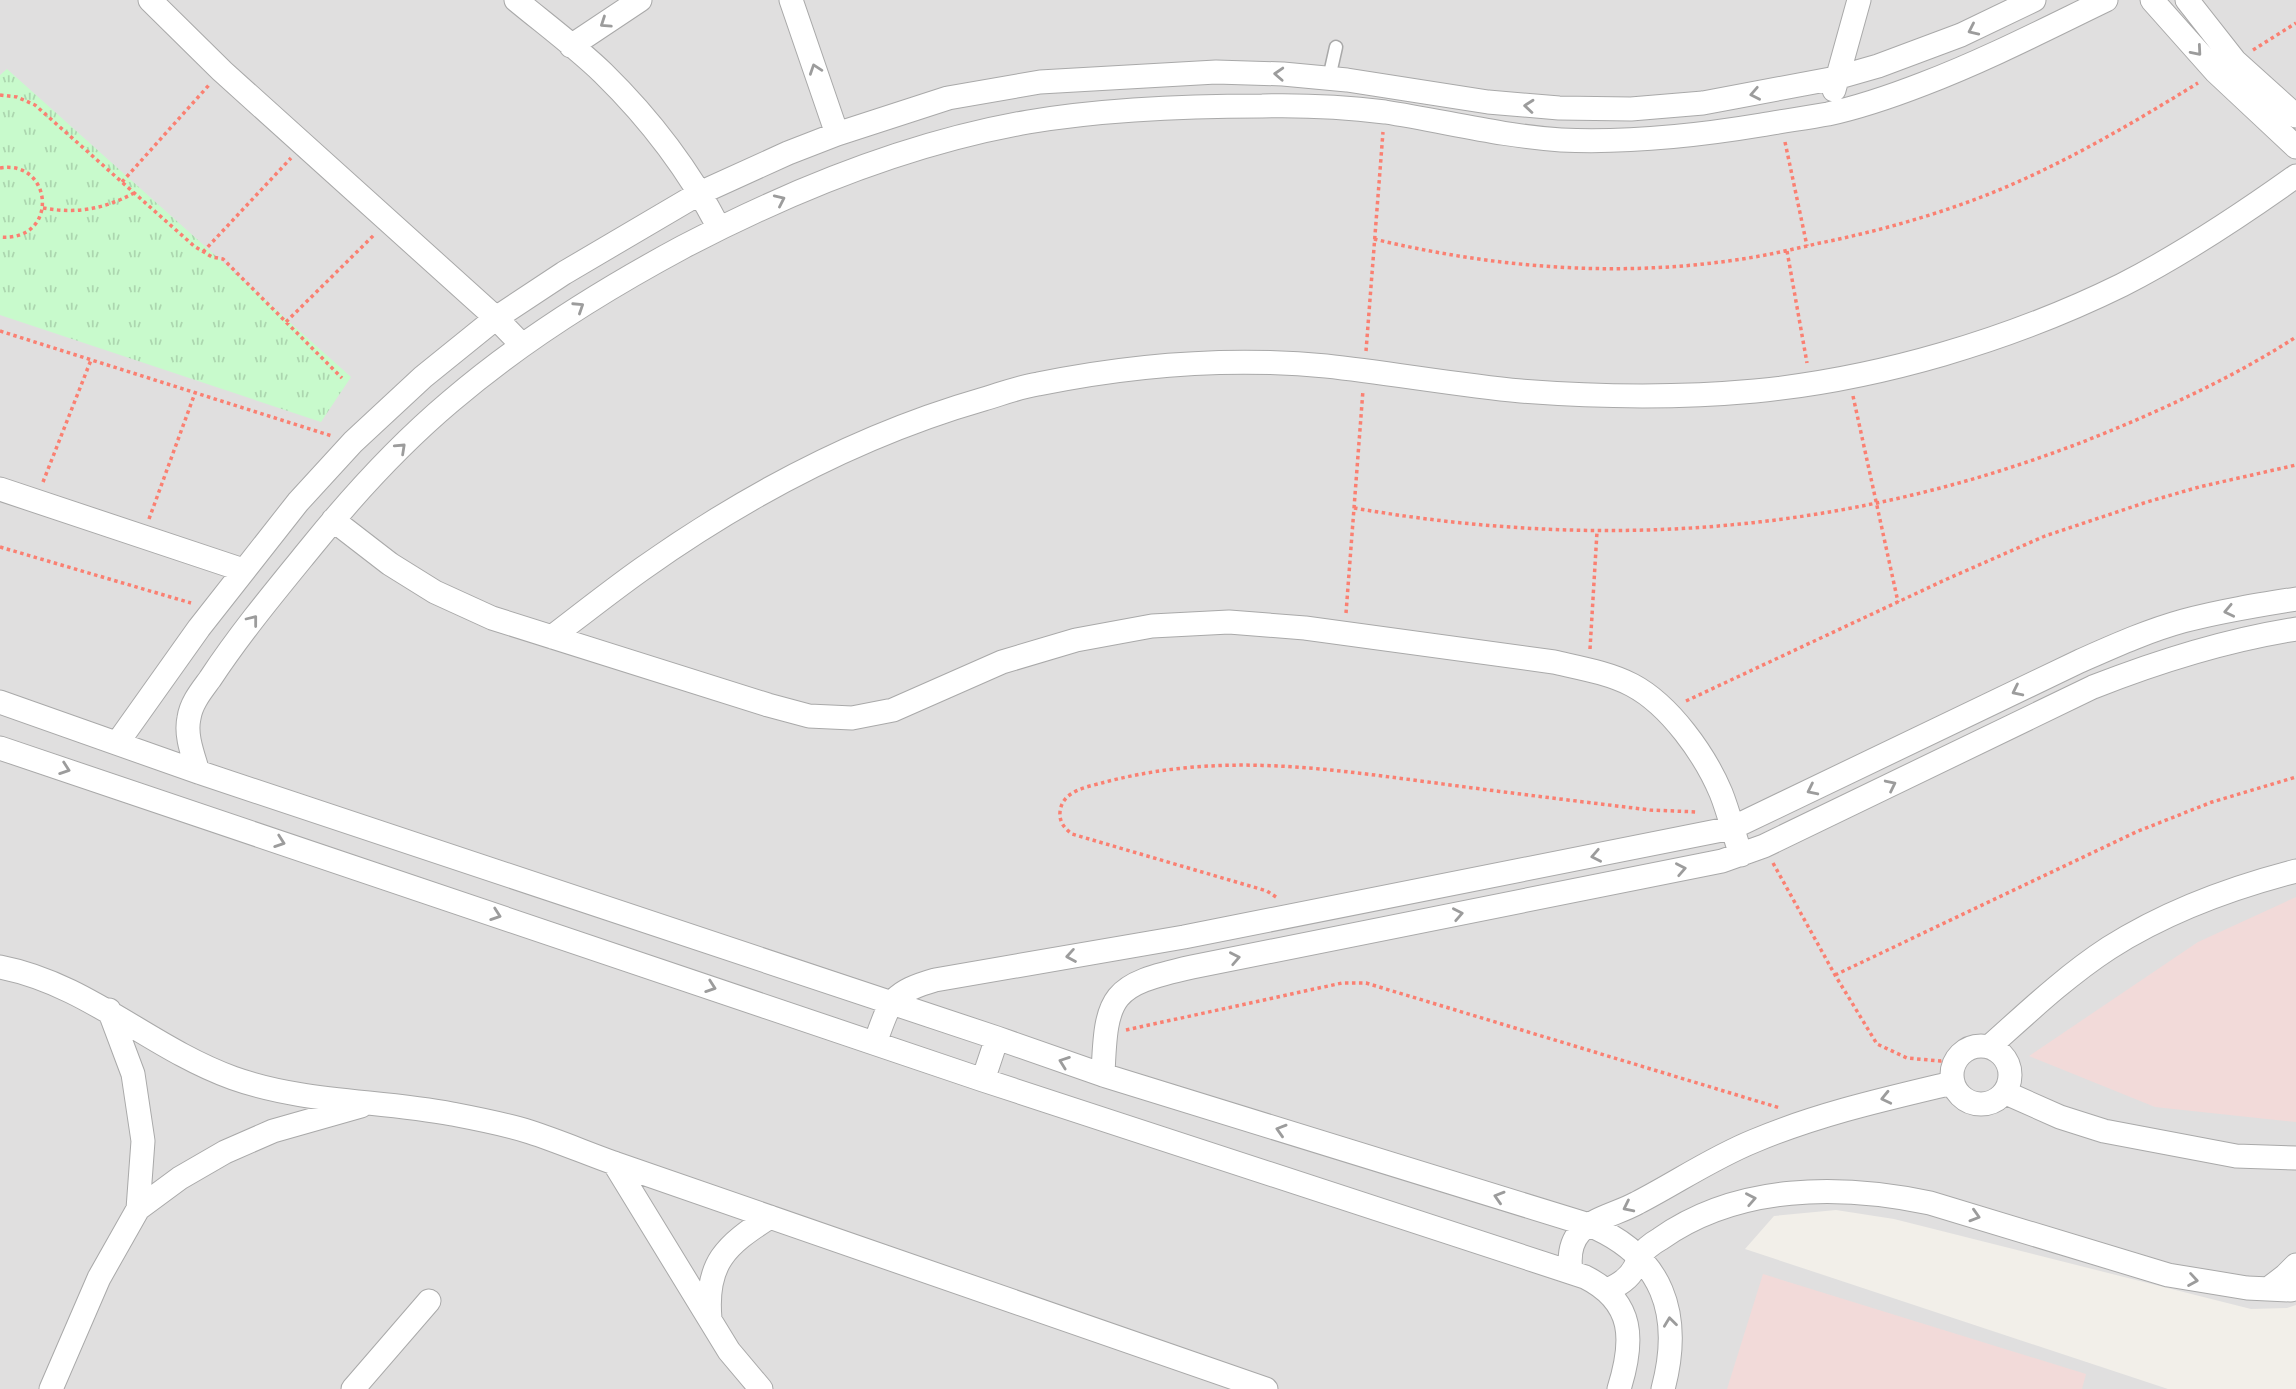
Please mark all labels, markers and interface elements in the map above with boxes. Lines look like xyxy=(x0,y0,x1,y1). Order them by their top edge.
one-way arrow xyxy=(600,15,613,27)
one-way arrow xyxy=(1967,22,1980,36)
one-way arrow xyxy=(2189,43,2201,56)
one-way arrow xyxy=(809,64,823,76)
one-way arrow xyxy=(1273,67,1284,82)
one-way arrow xyxy=(1749,85,1761,100)
one-way arrow xyxy=(1523,99,1534,114)
one-way arrow xyxy=(772,194,785,208)
one-way arrow xyxy=(571,302,584,315)
one-way arrow xyxy=(393,443,406,456)
one-way arrow xyxy=(2223,602,2235,617)
one-way arrow xyxy=(244,615,257,628)
one-way arrow xyxy=(2012,683,2024,697)
one-way arrow xyxy=(58,761,70,775)
one-way arrow xyxy=(1884,779,1897,793)
one-way arrow xyxy=(1807,782,1819,796)
one-way arrow xyxy=(274,834,286,848)
one-way arrow xyxy=(1590,848,1602,863)
one-way arrow xyxy=(1675,863,1687,878)
one-way arrow xyxy=(489,907,501,921)
one-way arrow xyxy=(1452,907,1464,922)
one-way arrow xyxy=(1065,948,1077,963)
one-way arrow xyxy=(1229,951,1241,966)
one-way arrow xyxy=(705,979,717,994)
one-way arrow xyxy=(1059,1056,1071,1070)
one-way arrow xyxy=(1880,1090,1892,1105)
one-way arrow xyxy=(1276,1124,1288,1139)
one-way arrow xyxy=(1493,1191,1505,1206)
one-way arrow xyxy=(1745,1193,1757,1208)
one-way arrow xyxy=(1623,1199,1635,1213)
one-way arrow xyxy=(1968,1208,1980,1223)
one-way arrow xyxy=(2187,1272,2199,1287)
one-way arrow xyxy=(1662,1316,1677,1328)

